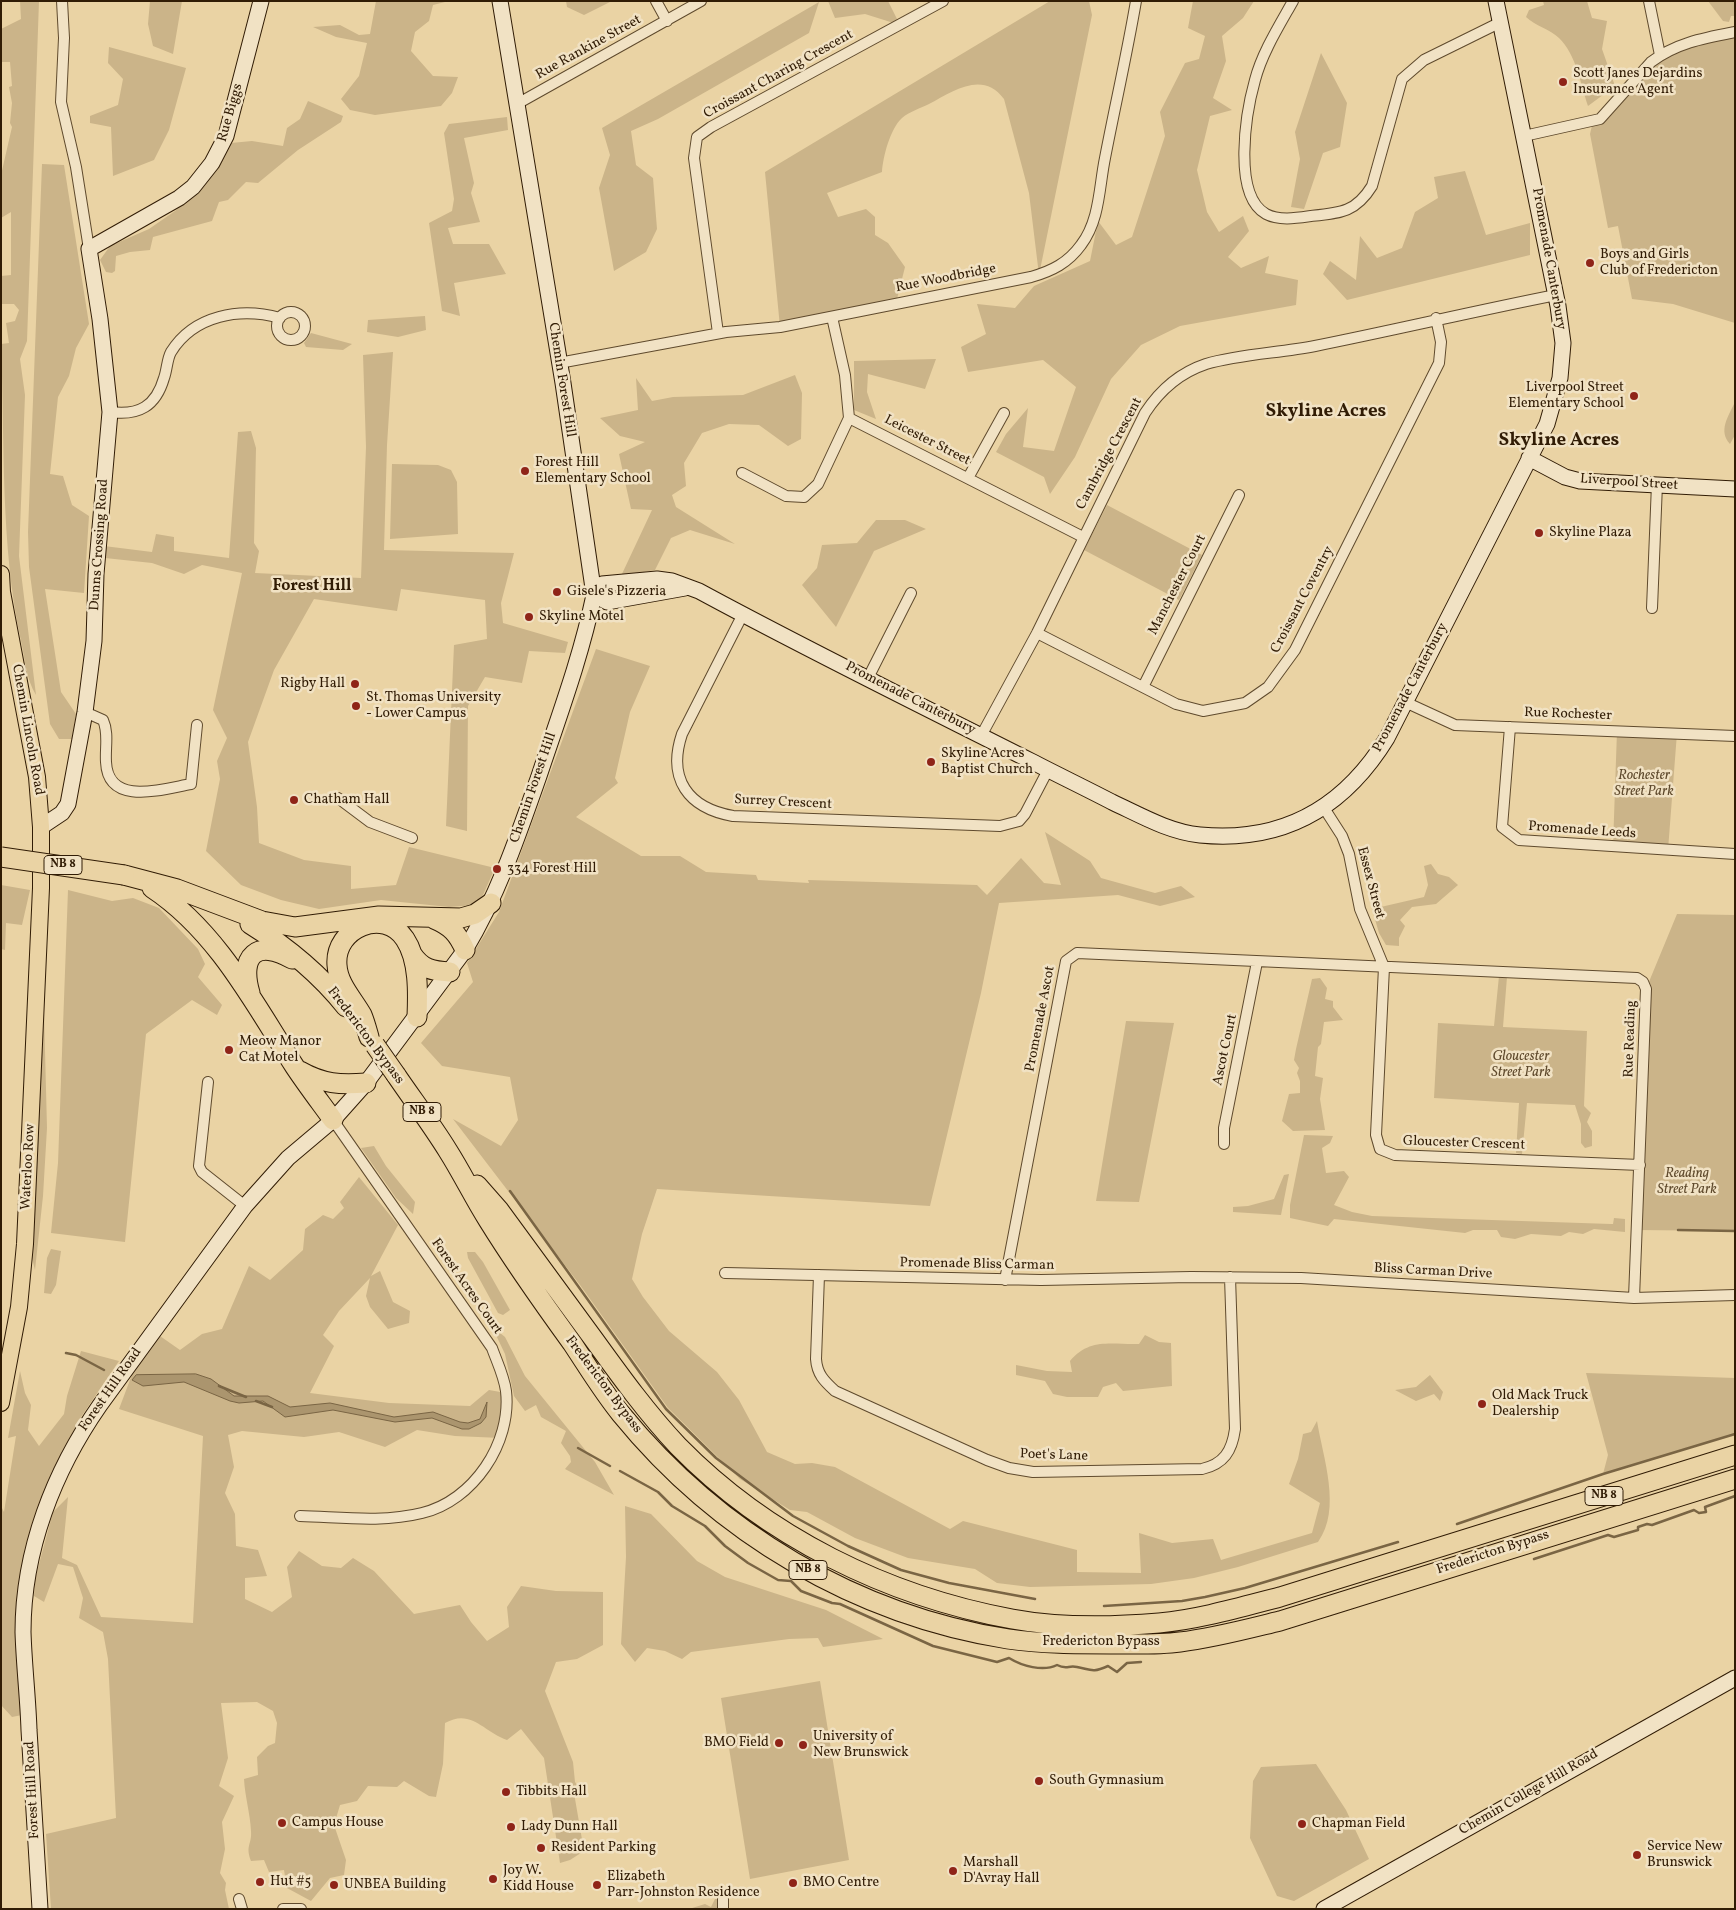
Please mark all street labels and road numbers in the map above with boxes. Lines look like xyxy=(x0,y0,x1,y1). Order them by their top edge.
street label: Rue Rankine Street xyxy=(533,12,645,84)
street label: Croissant Charing Crescent xyxy=(701,27,857,123)
street label: Rue Biggs xyxy=(215,82,247,144)
street label: Promenade Canterbury xyxy=(1527,187,1569,331)
street label: Rue Woodbridge xyxy=(894,261,998,297)
street label: Chemin Forest Hill xyxy=(544,321,578,439)
street label: Cambridge Crescent xyxy=(1073,395,1147,513)
street label: Leicester Street xyxy=(881,412,973,470)
street label: Liverpool Street xyxy=(1579,471,1679,495)
street label: Dunns Crossing Road xyxy=(87,478,113,612)
street label: Manchester Court xyxy=(1145,532,1211,638)
street label: Croissant Coventry xyxy=(1268,544,1338,656)
street label: Promenade Canterbury xyxy=(1370,621,1452,755)
street label: Promenade Canterbury xyxy=(842,659,978,739)
street label: Chemin Lincoln Road xyxy=(7,663,47,797)
street label: Rue Rochester xyxy=(1524,705,1612,725)
street label: Chemin Forest Hill xyxy=(507,731,561,845)
street label: Surrey Crescent xyxy=(734,792,832,814)
street label: Promenade Leeds xyxy=(1527,819,1637,843)
street label: Essex Street xyxy=(1352,845,1388,921)
road number: NB 8 xyxy=(44,856,82,874)
street label: Promenade Ascot xyxy=(1022,965,1060,1073)
street label: Fredericton Bypass xyxy=(323,984,407,1088)
street label: Rue Reading xyxy=(1621,1000,1641,1078)
street label: Ascot Court xyxy=(1210,1013,1242,1087)
road number: NB 8 xyxy=(403,1102,441,1122)
street label: Waterloo Row xyxy=(18,1123,40,1211)
street label: Gloucester Crescent xyxy=(1402,1133,1526,1155)
street label: Forest Acres Court xyxy=(427,1236,505,1338)
street label: Promenade Bliss Carman xyxy=(899,1255,1055,1275)
street label: Bliss Carman Drive xyxy=(1373,1261,1493,1283)
street label: Fredericton Bypass xyxy=(561,1333,645,1437)
street label: Forest Hill Road xyxy=(76,1345,146,1435)
street label: Poet's Lane xyxy=(1020,1446,1088,1466)
road number: NB 8 xyxy=(1585,1486,1623,1505)
street label: Fredericton Bypass xyxy=(1435,1527,1551,1579)
road number: NB 8 xyxy=(789,1560,827,1580)
street label: Fredericton Bypass xyxy=(1042,1634,1160,1650)
street label: Forest Hill Road xyxy=(22,1740,44,1840)
street label: Chemin College Hill Road xyxy=(1457,1746,1601,1840)

